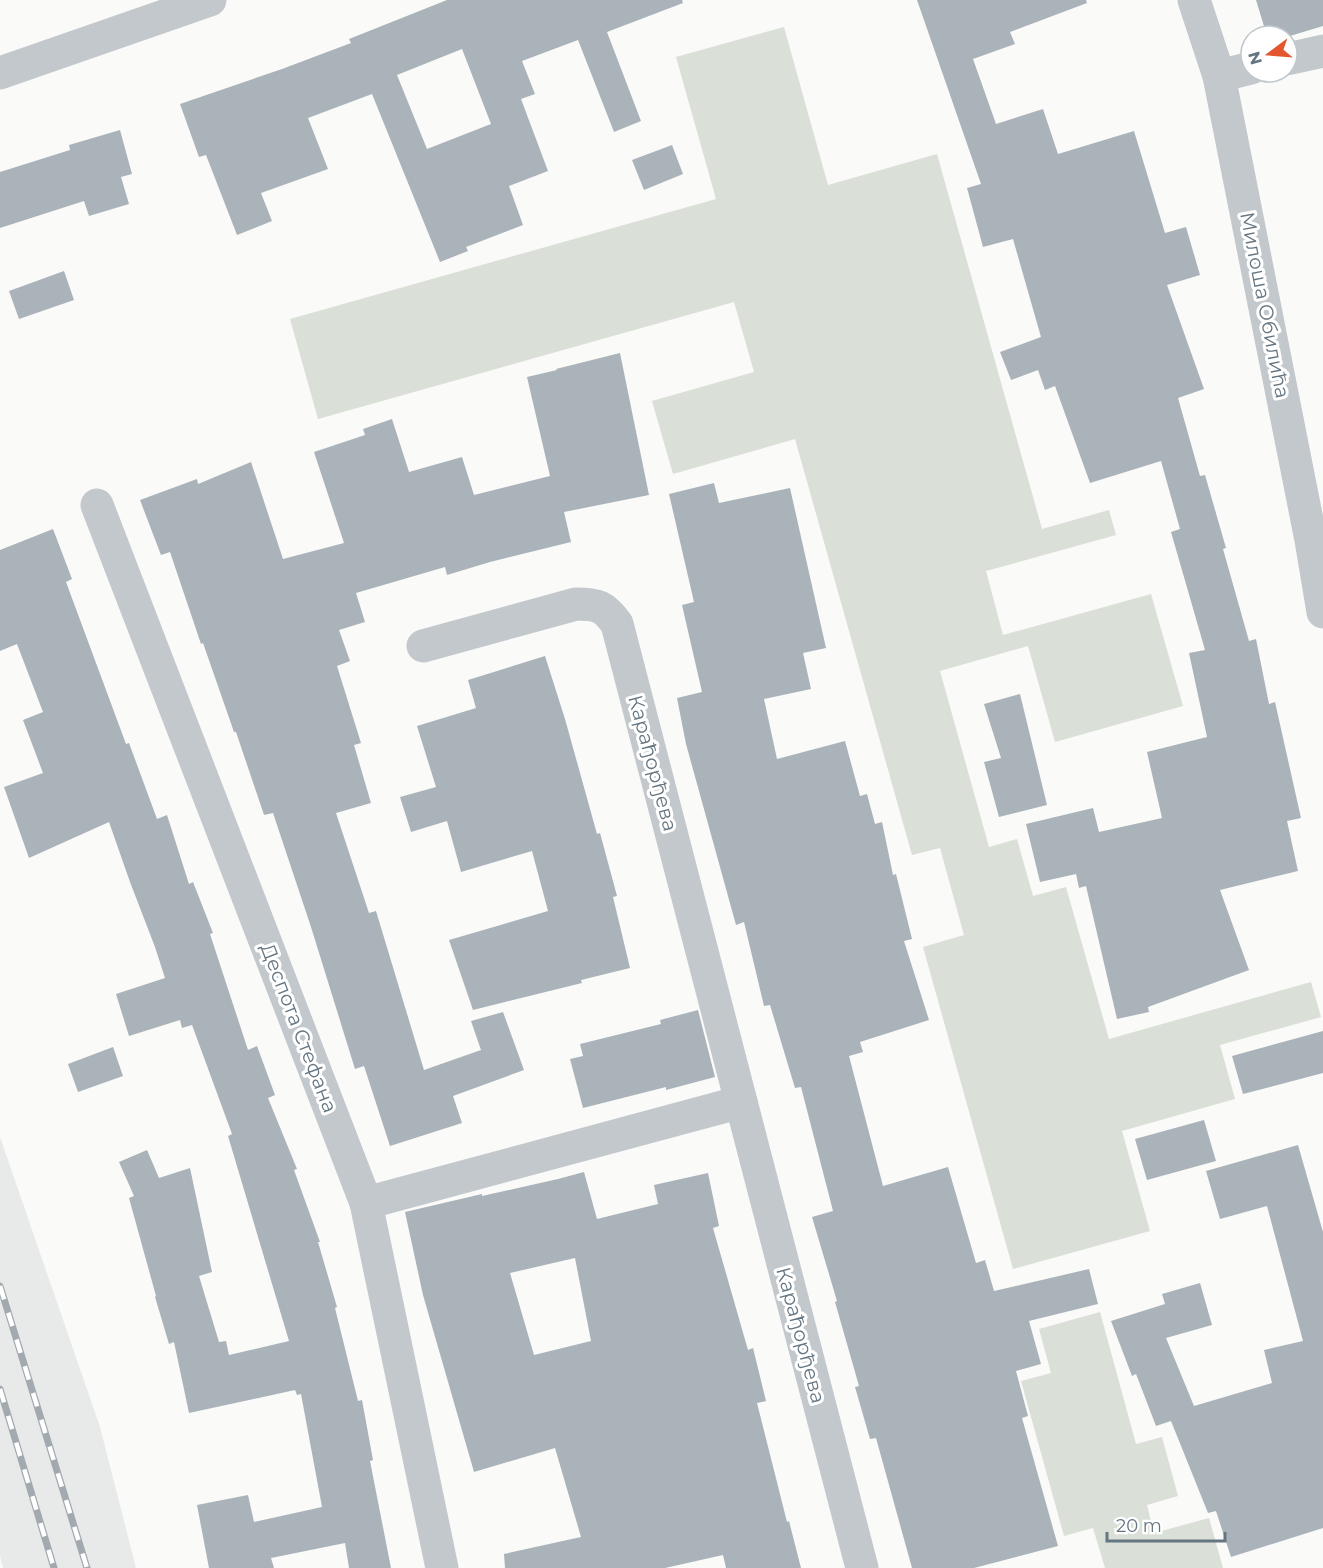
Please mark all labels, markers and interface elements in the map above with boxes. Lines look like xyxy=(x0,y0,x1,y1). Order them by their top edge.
north arrow xyxy=(1239,24,1299,84)
text: N xyxy=(1244,49,1266,67)
street label: Милоша Обилића xyxy=(1235,210,1295,400)
street label: Карађорђева xyxy=(623,692,683,834)
street label: Деспота Стефана xyxy=(256,940,342,1116)
street label: Карађорђева xyxy=(771,1264,831,1406)
scale bar xyxy=(1107,1505,1226,1543)
text: 20 m xyxy=(1116,1515,1162,1537)

